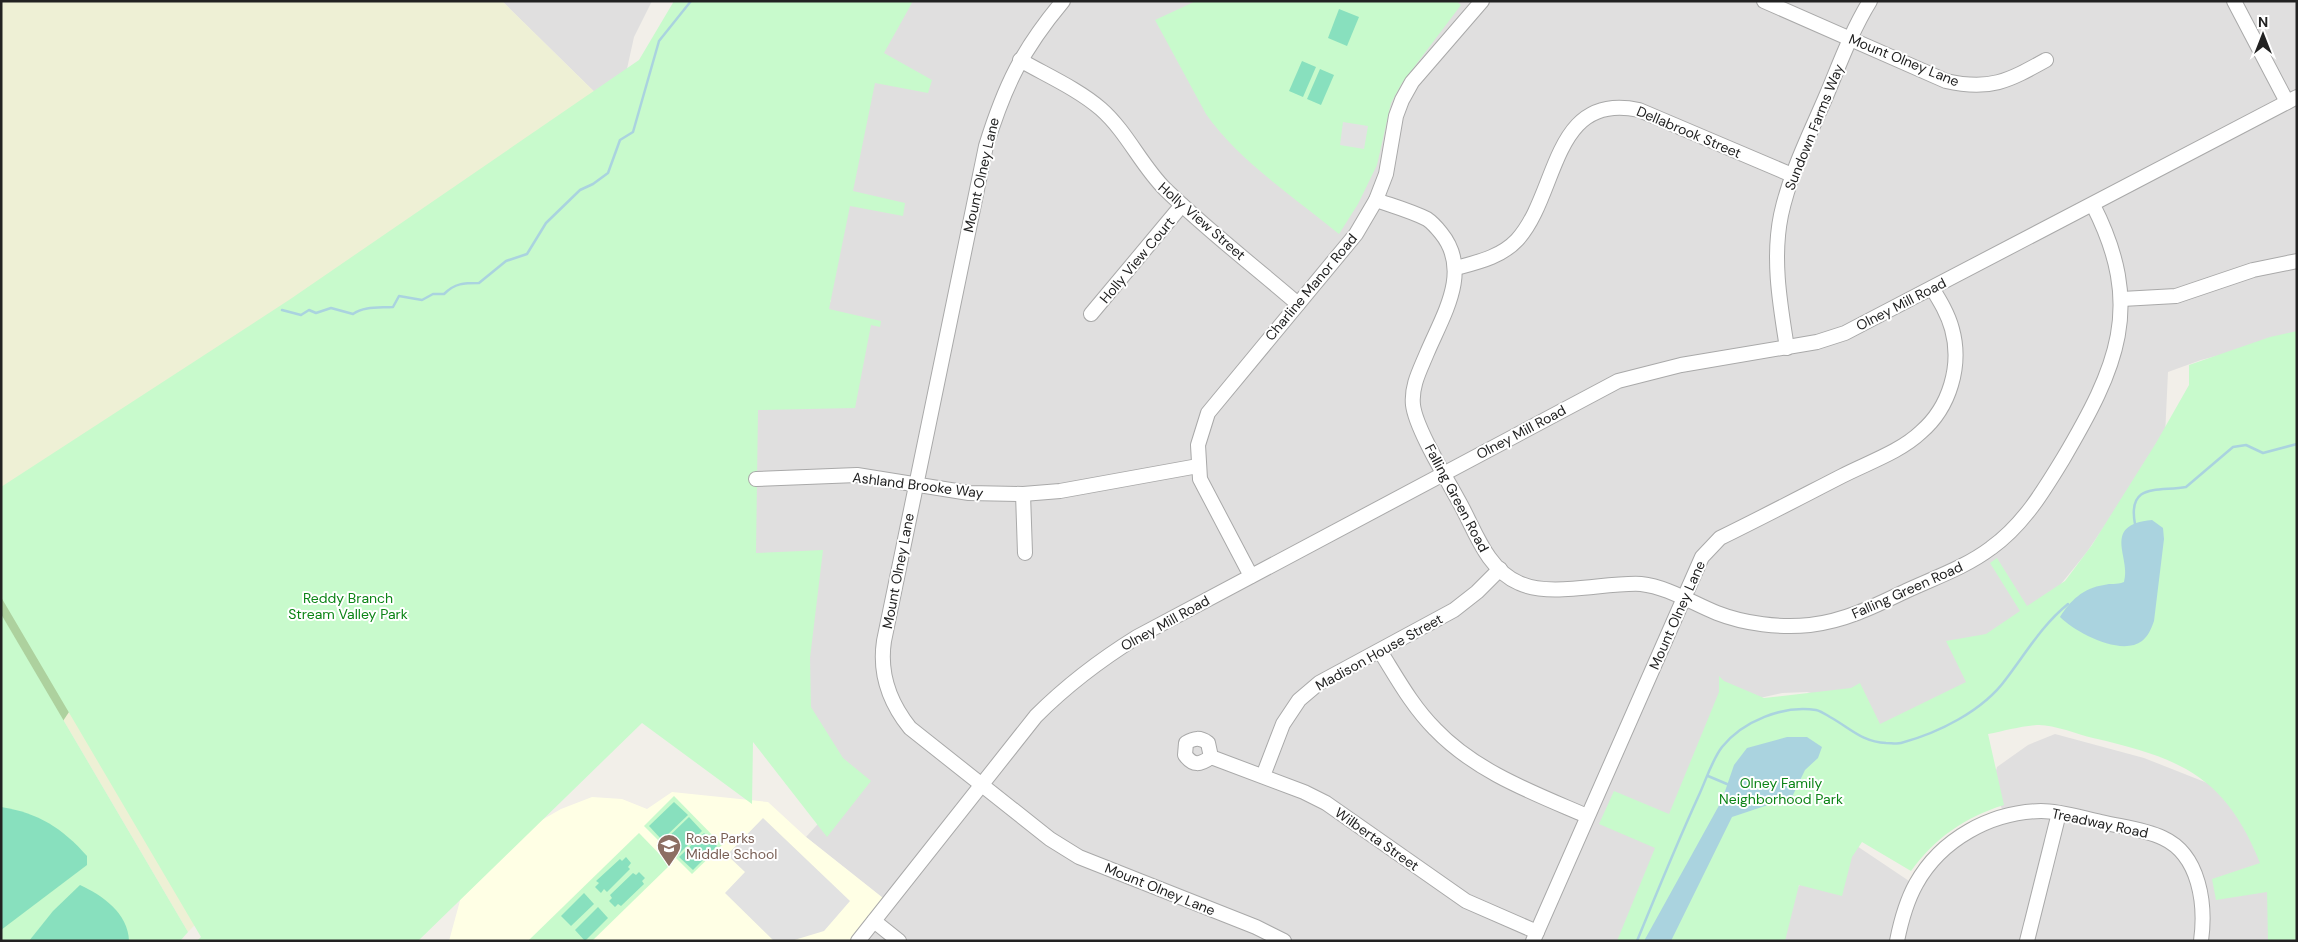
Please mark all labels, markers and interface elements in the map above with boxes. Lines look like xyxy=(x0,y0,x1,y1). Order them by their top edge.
north arrow xyxy=(2238,10,2288,60)
text: N xyxy=(2258,13,2268,31)
street label: Mount Olney Lane xyxy=(1846,30,1962,90)
street label: Sundown Farms Way xyxy=(1780,61,1848,193)
street label: Dellabrook Street xyxy=(1634,102,1744,162)
street label: Mount Olney Lane xyxy=(959,116,1003,234)
street label: Holly View Street xyxy=(1155,178,1249,264)
street label: Holly View Court xyxy=(1096,213,1178,307)
street label: Charline Manor Road xyxy=(1261,230,1361,344)
street label: Olney Mill Road xyxy=(1853,274,1949,334)
street label: Olney Mill Road xyxy=(1473,401,1569,463)
street label: Falling Green Road xyxy=(1421,441,1493,555)
street label: Ashland Brooke Way xyxy=(851,468,985,502)
street label: Mount Olney Lane xyxy=(878,512,918,630)
street label: Falling Green Road xyxy=(1849,557,1965,623)
street label: Mount Olney Lane xyxy=(1645,558,1709,672)
park label: Reddy Branch Stream Valley Park xyxy=(288,589,408,623)
street label: Olney Mill Road xyxy=(1117,591,1213,655)
street label: Madison House Street xyxy=(1312,609,1446,695)
park label: Olney Family Neighborhood Park xyxy=(1719,774,1843,808)
street label: Wilberta Street xyxy=(1332,803,1422,875)
street label: Treadway Road xyxy=(2050,804,2150,842)
place label: Rosa Parks Middle School xyxy=(686,829,777,863)
school or university icon: Rosa Parks Middle School xyxy=(656,833,682,867)
street label: Mount Olney Lane xyxy=(1102,859,1218,919)

